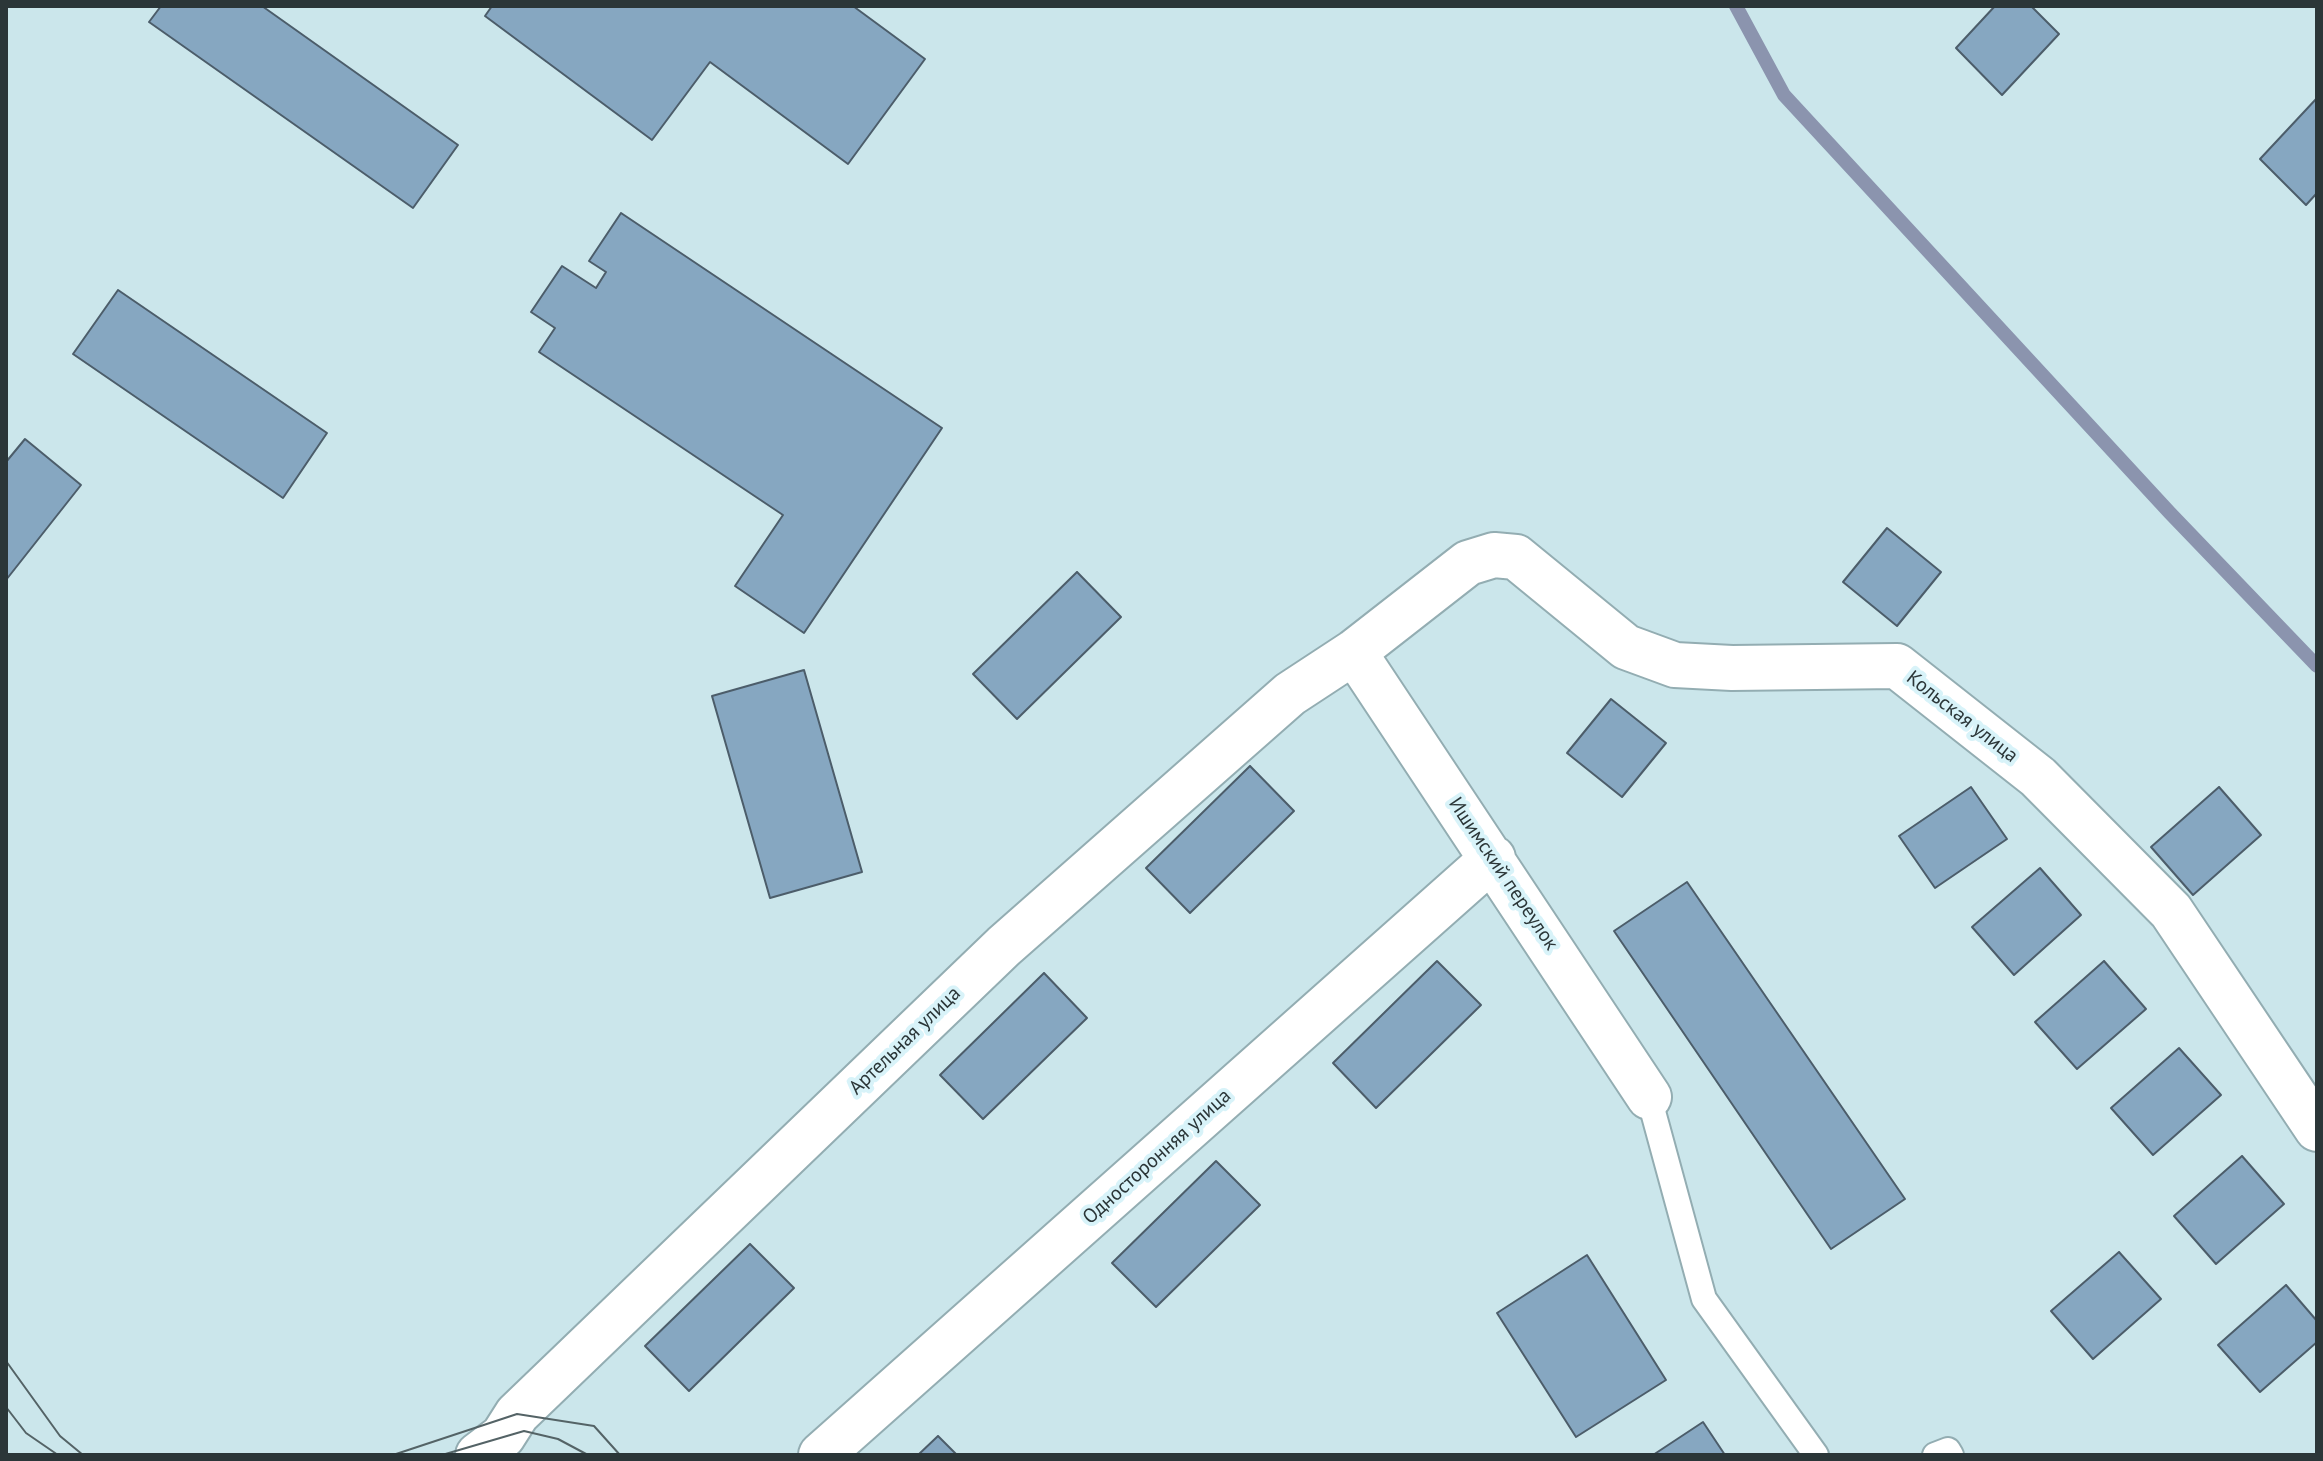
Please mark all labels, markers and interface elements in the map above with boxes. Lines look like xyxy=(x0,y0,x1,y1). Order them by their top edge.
street label: Кольская улица xyxy=(1901,666,2023,768)
street label: Ишимский переулок xyxy=(1443,793,1563,955)
street label: Артельная улица xyxy=(844,982,966,1100)
street label: Односторонняя улица xyxy=(1078,1084,1236,1230)

